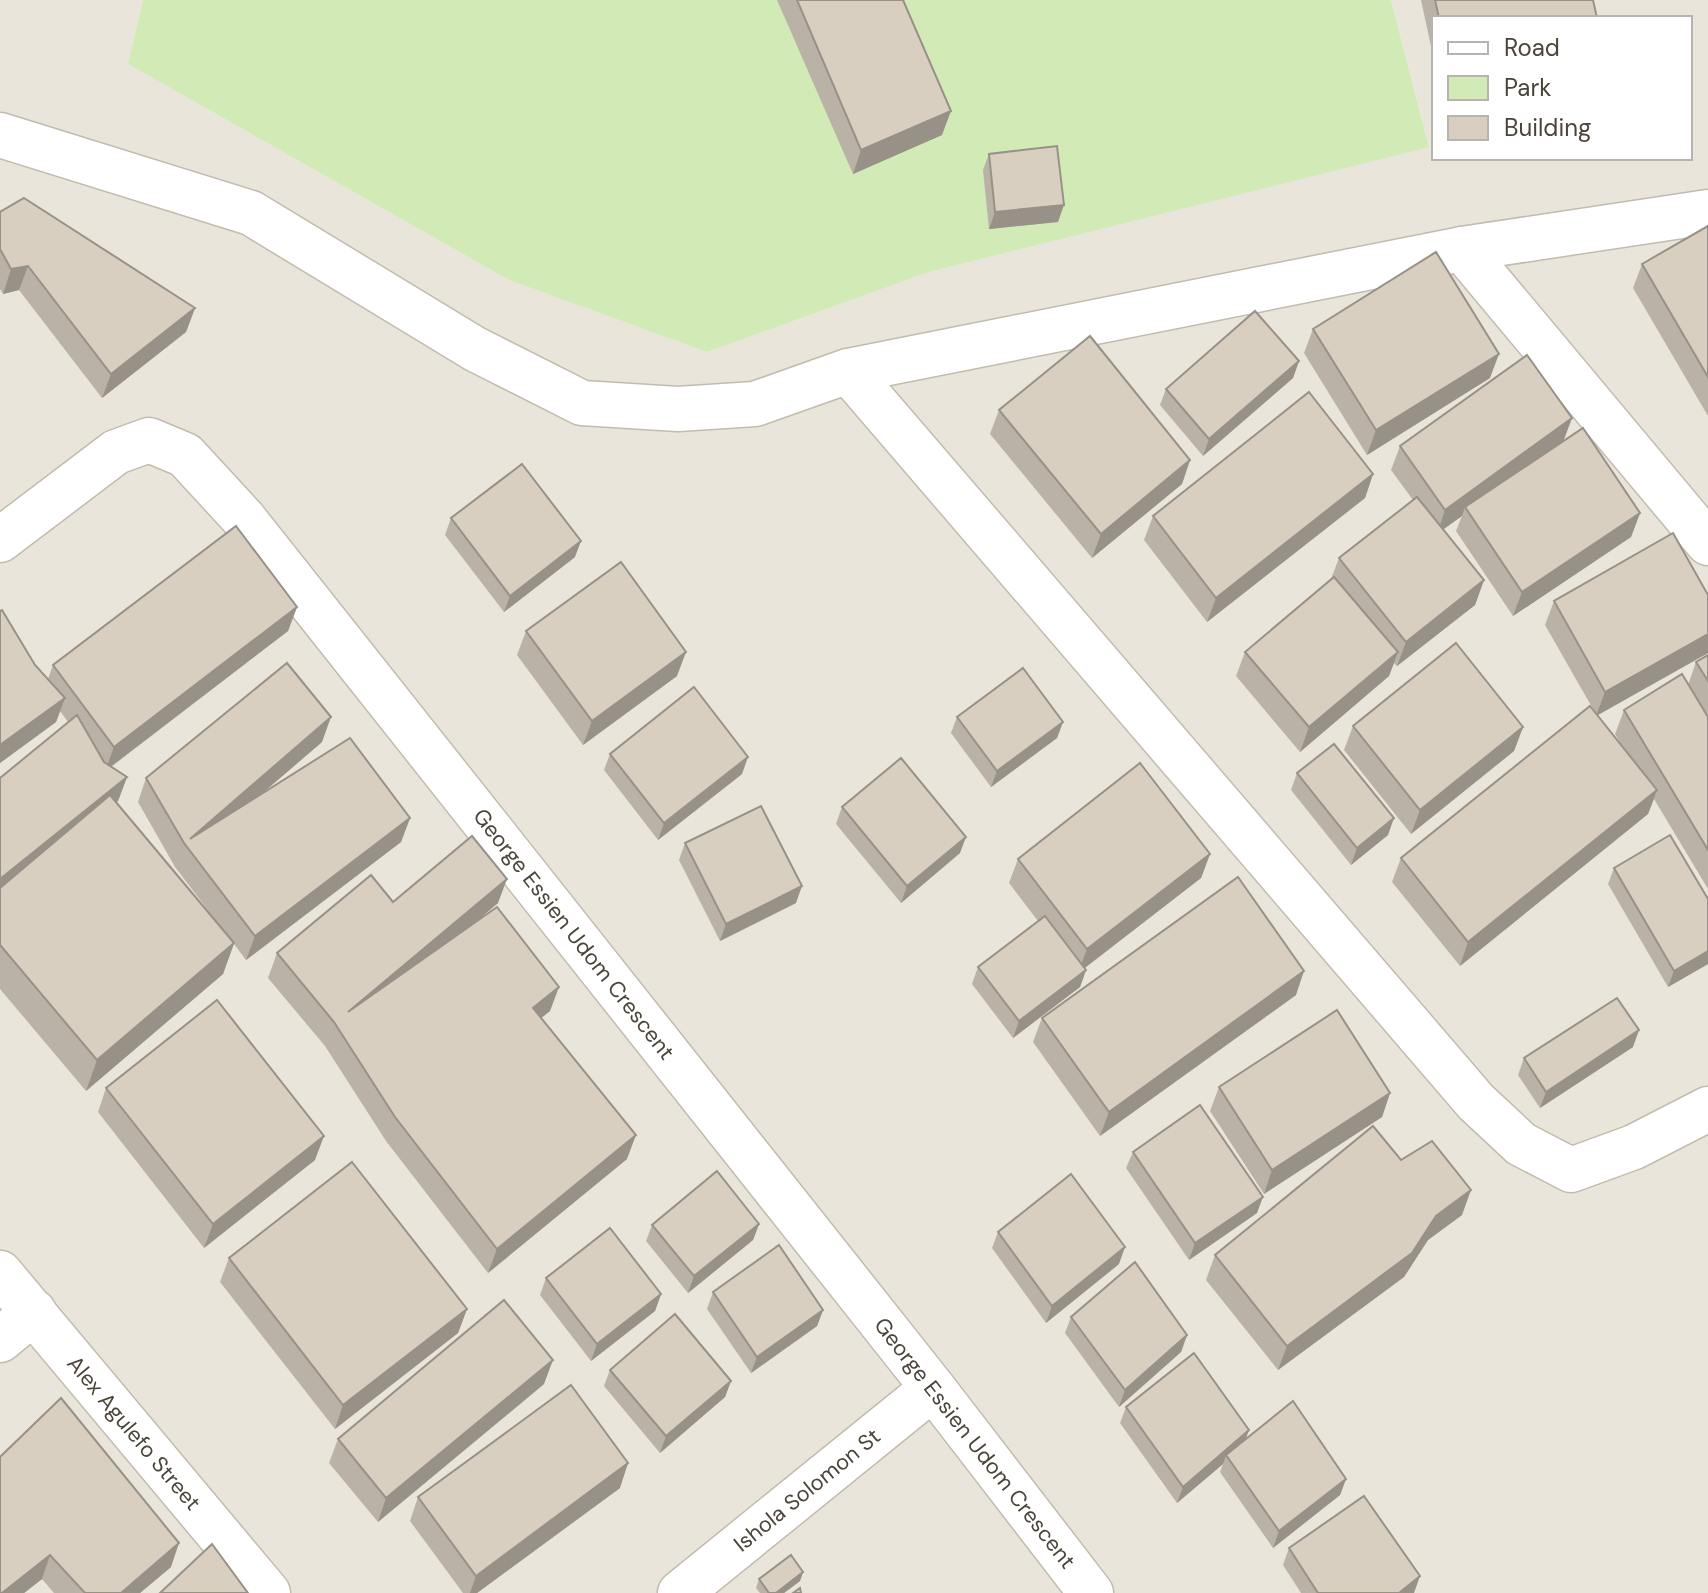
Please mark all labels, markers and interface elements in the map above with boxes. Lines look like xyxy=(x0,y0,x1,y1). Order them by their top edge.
legend xyxy=(1432,16,1692,160)
text: Road xyxy=(1504,32,1560,63)
text: Park xyxy=(1504,72,1551,103)
text: Building xyxy=(1504,112,1591,143)
street label: George Essien Udom Crescent xyxy=(467,802,681,1066)
street label: George Essien Udom Crescent xyxy=(868,1311,1082,1575)
street label: Alex Agulefo Street xyxy=(61,1350,207,1516)
street label: Ishola Solomon St xyxy=(728,1422,886,1558)

